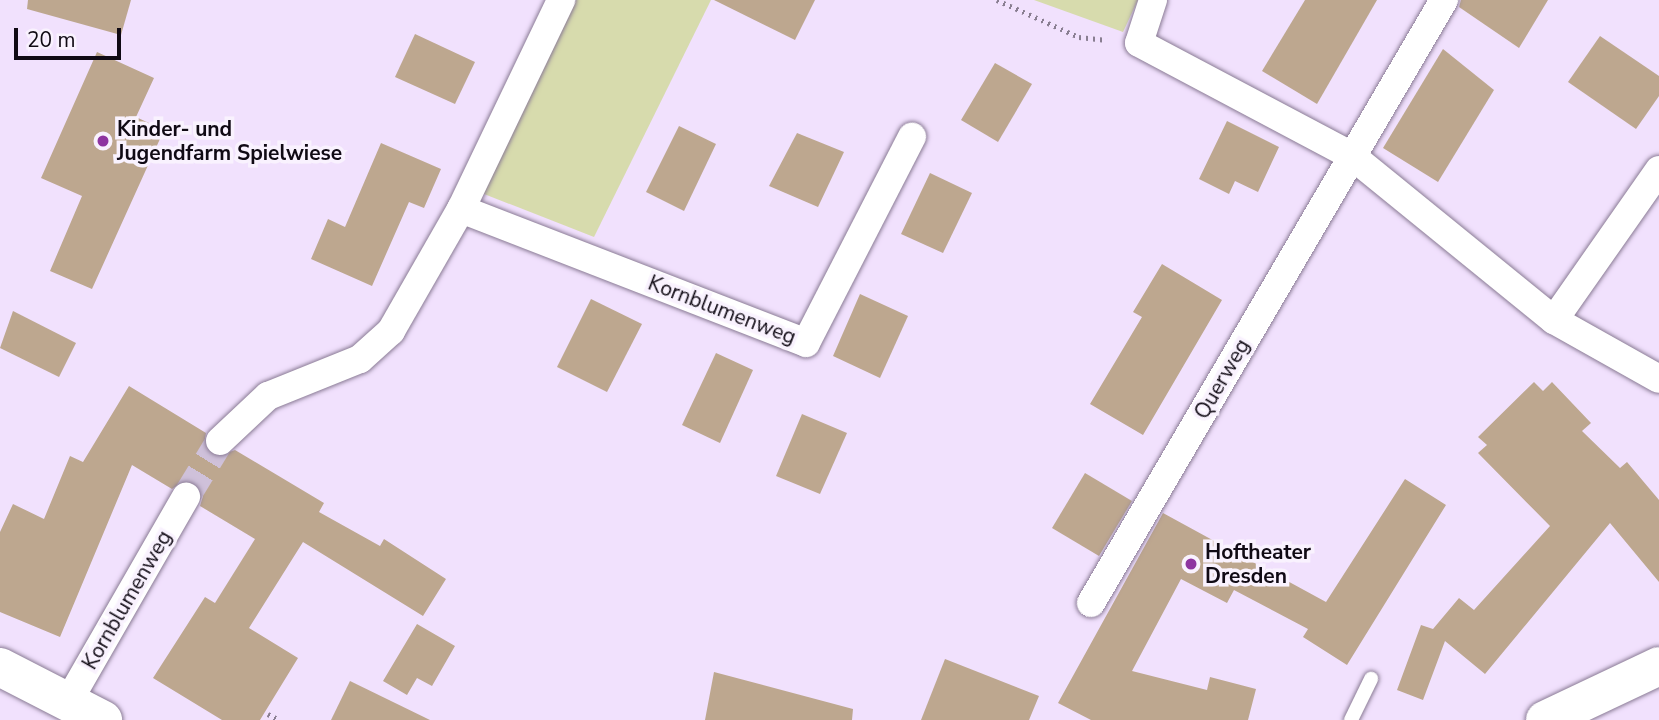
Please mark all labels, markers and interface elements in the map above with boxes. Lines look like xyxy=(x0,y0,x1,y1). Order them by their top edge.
scale bar xyxy=(18,14,124,58)
text: 20 m xyxy=(27,26,76,54)
place label: Kinder- und Jugendfarm Spielwiese xyxy=(117,116,342,166)
marker: Kinder- und Jugendfarm Spielwiese xyxy=(95,133,111,149)
street label: Kornblumenweg xyxy=(645,270,799,350)
street label: Querweg xyxy=(1189,335,1255,423)
street label: Kornblumenweg xyxy=(77,526,177,674)
place label: Hoftheater Dresden xyxy=(1205,539,1311,589)
marker: Hoftheater Dresden xyxy=(1183,556,1199,572)

